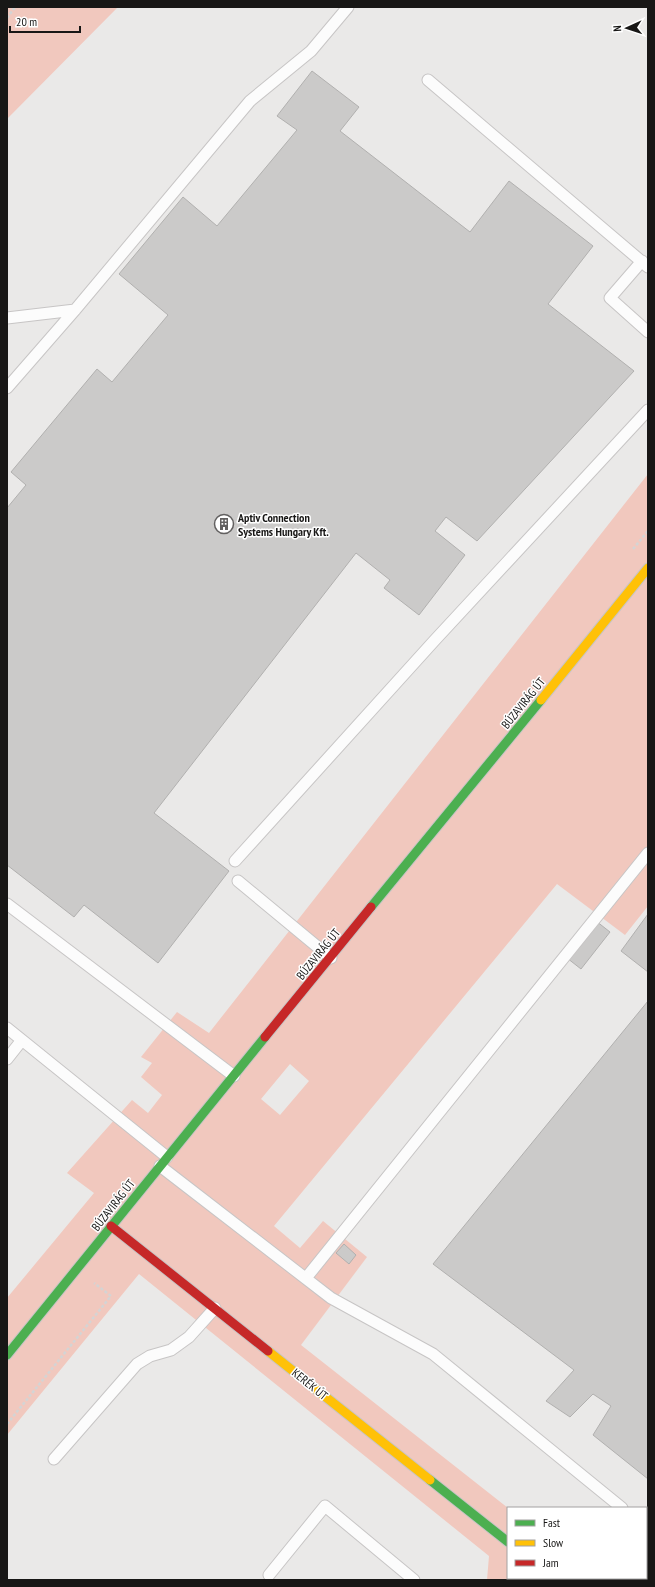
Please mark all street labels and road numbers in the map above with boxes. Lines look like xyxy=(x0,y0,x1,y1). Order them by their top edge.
street label: BÚZAVIRÁG ÚT xyxy=(498,674,549,732)
street label: BÚZAVIRÁG ÚT xyxy=(293,925,344,983)
street label: BÚZAVIRÁG ÚT xyxy=(88,1176,138,1234)
street label: KERÉK ÚT xyxy=(289,1365,331,1403)

